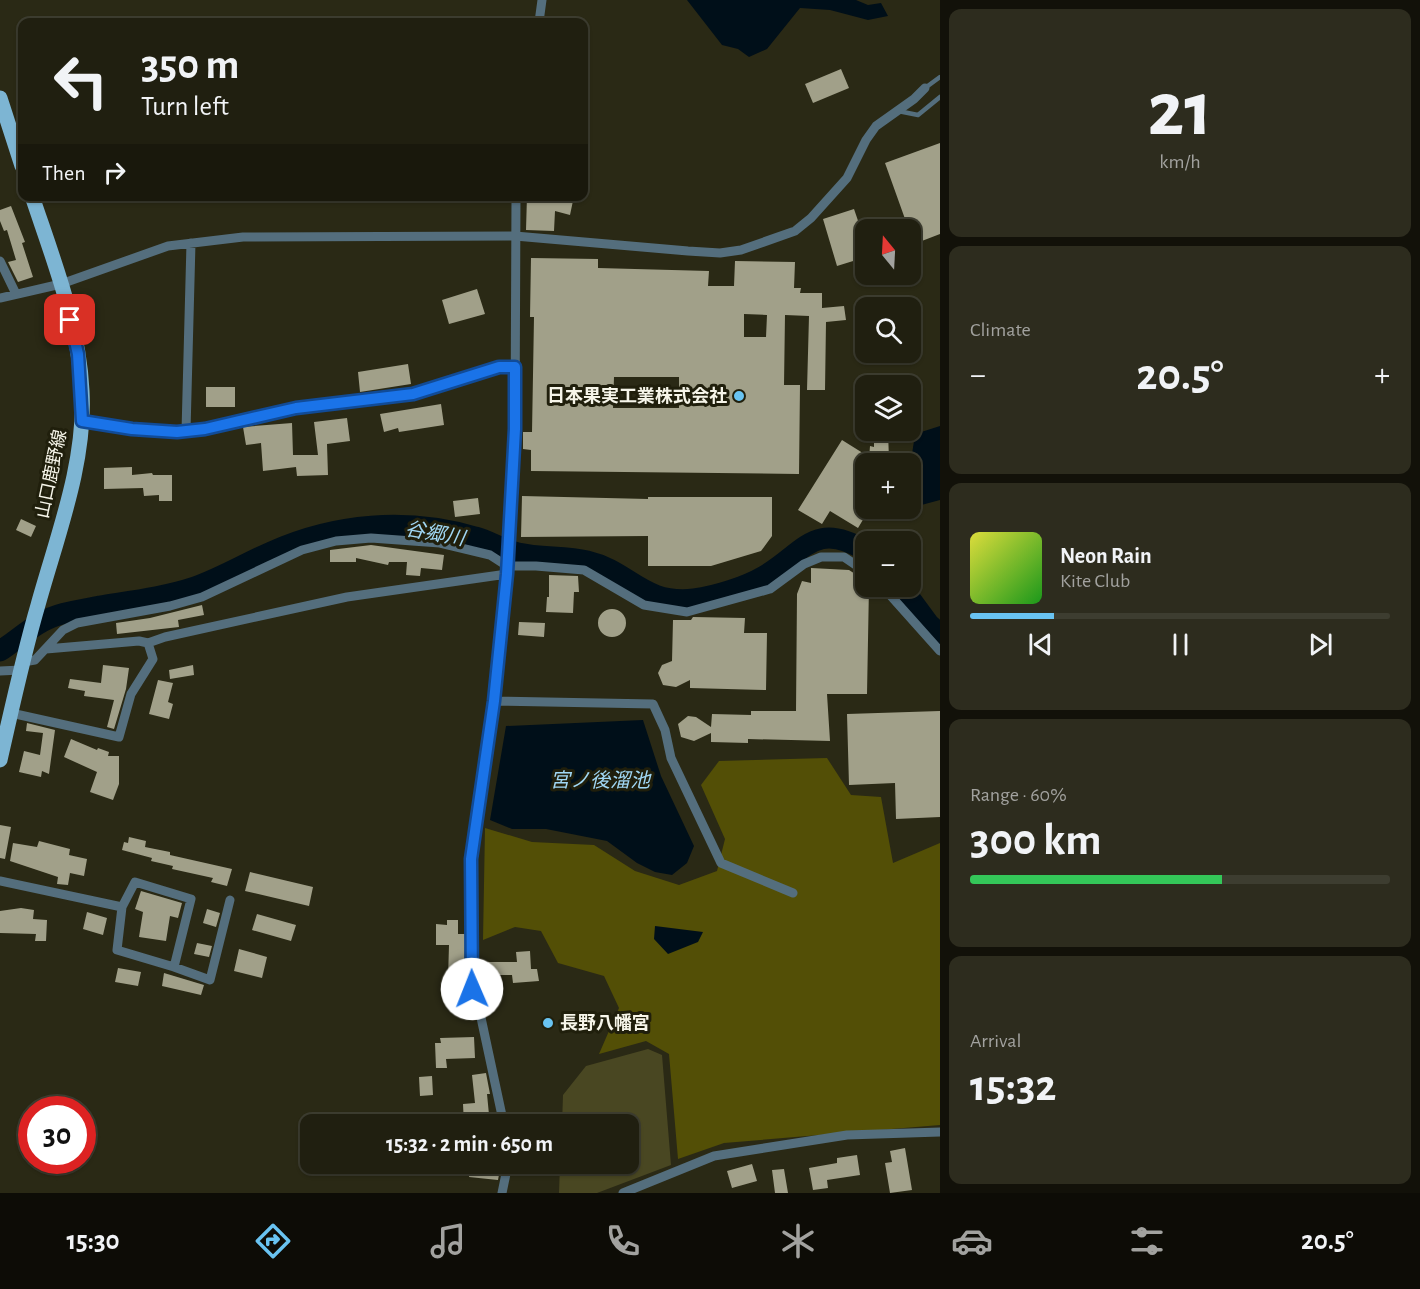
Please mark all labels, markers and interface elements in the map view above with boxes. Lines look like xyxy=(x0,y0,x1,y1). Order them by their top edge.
icon: left xyxy=(42,42,120,120)
text: 350 m xyxy=(141,44,239,86)
text: 21 xyxy=(1148,72,1212,150)
text: Turn left xyxy=(141,93,229,120)
text: km/h xyxy=(1159,152,1201,172)
icon: right xyxy=(98,156,131,189)
text: Then xyxy=(42,162,86,184)
north arrow xyxy=(855,219,921,285)
map controls xyxy=(855,219,921,597)
pin xyxy=(44,294,95,345)
button: search xyxy=(855,297,921,363)
icon: arrive xyxy=(53,303,86,336)
text: Climate xyxy=(970,320,1031,340)
text: 20.5° xyxy=(1136,353,1224,398)
text: − xyxy=(970,359,986,392)
text: + xyxy=(1374,359,1390,392)
button: layers xyxy=(855,375,921,441)
place label: 日本果実工業株式会社 xyxy=(547,386,727,406)
marker: 日本果実工業株式会社 xyxy=(732,389,746,403)
street label: 山口鹿野線 xyxy=(32,428,70,520)
button: + xyxy=(855,453,921,519)
water label: 谷郷川 xyxy=(404,518,468,549)
button: − xyxy=(855,531,921,597)
text: Neon Rain xyxy=(1060,545,1152,567)
text: Kite Club xyxy=(1060,571,1130,591)
icon: previous xyxy=(1024,628,1057,661)
icon: pause xyxy=(1164,628,1197,661)
icon: next xyxy=(1304,628,1337,661)
water label: 宮ノ後溜池 xyxy=(550,770,652,791)
text: Range · 60% xyxy=(970,785,1067,805)
text: 300 km xyxy=(970,818,1102,863)
position arrow xyxy=(440,957,504,1021)
place label: 長野八幡宮 xyxy=(560,1013,650,1033)
marker: 長野八幡宮 xyxy=(541,1016,555,1030)
text: Arrival xyxy=(970,1031,1021,1051)
text: 15:32 xyxy=(970,1064,1057,1109)
speed limit sign: 30 xyxy=(18,1096,96,1174)
text: 15:32 · 2 min · 650 m xyxy=(386,1133,553,1155)
icon: directions xyxy=(252,1220,294,1262)
icon: music xyxy=(427,1220,469,1262)
icon: phone xyxy=(602,1220,644,1262)
icon: climate xyxy=(777,1220,819,1262)
icon: car xyxy=(951,1220,993,1262)
icon: filters xyxy=(1126,1220,1168,1262)
text: 15:30 xyxy=(66,1227,120,1254)
text: 20.5° xyxy=(1301,1227,1354,1254)

